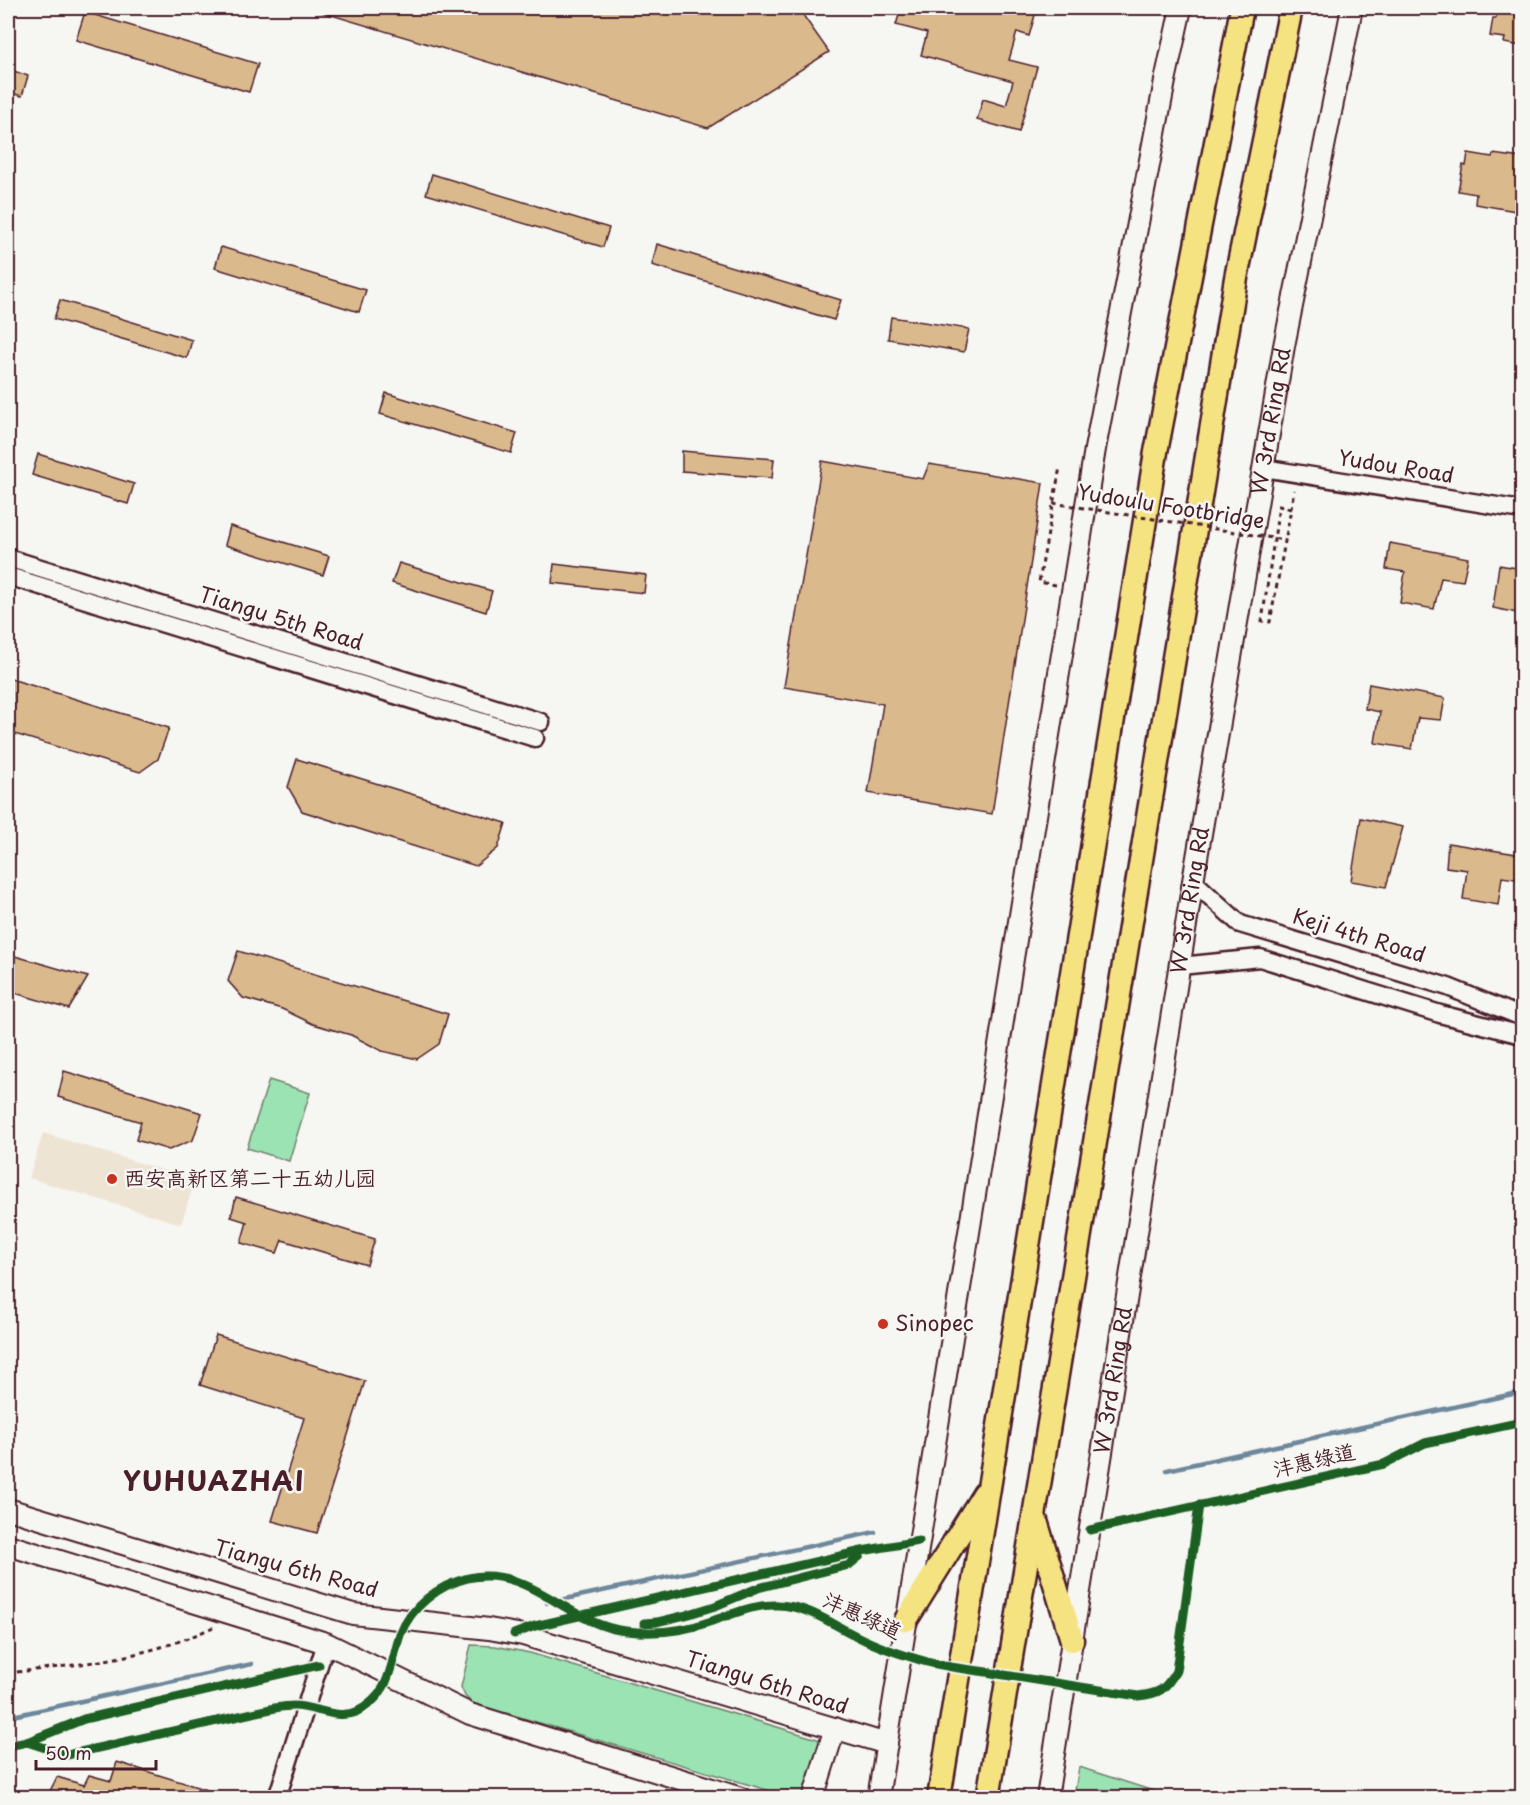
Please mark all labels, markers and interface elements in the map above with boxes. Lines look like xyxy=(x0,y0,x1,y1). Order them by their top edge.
street label: W 3rd Ring Rd xyxy=(1241,345,1298,497)
street label: Yudou Road xyxy=(1336,440,1457,490)
street label: Yudoulu Footbridge xyxy=(1075,474,1267,536)
street label: Tiangu 5th Road xyxy=(195,577,368,657)
street label: W 3rd Ring Rd xyxy=(1160,824,1216,976)
street label: Keji 4th Road xyxy=(1289,899,1430,969)
place label: 西安高新区第二十五幼儿园 xyxy=(124,1161,376,1193)
marker: 西安高新区第二十五幼儿园 xyxy=(105,1172,119,1186)
street label: W 3rd Ring Rd xyxy=(1084,1304,1139,1456)
place label: Sinopec xyxy=(895,1306,974,1338)
marker: Sinopec xyxy=(876,1317,890,1331)
street label: 沣惠绿道 xyxy=(1269,1434,1358,1484)
district label: YUHUAZHAI xyxy=(123,1459,305,1500)
street label: Tiangu 6th Road xyxy=(211,1530,382,1604)
street label: 沣惠绿道 xyxy=(818,1582,908,1646)
street label: Tiangu 6th Road xyxy=(682,1641,853,1721)
scale bar xyxy=(36,1733,156,1771)
text: 50 m xyxy=(45,1739,92,1766)

